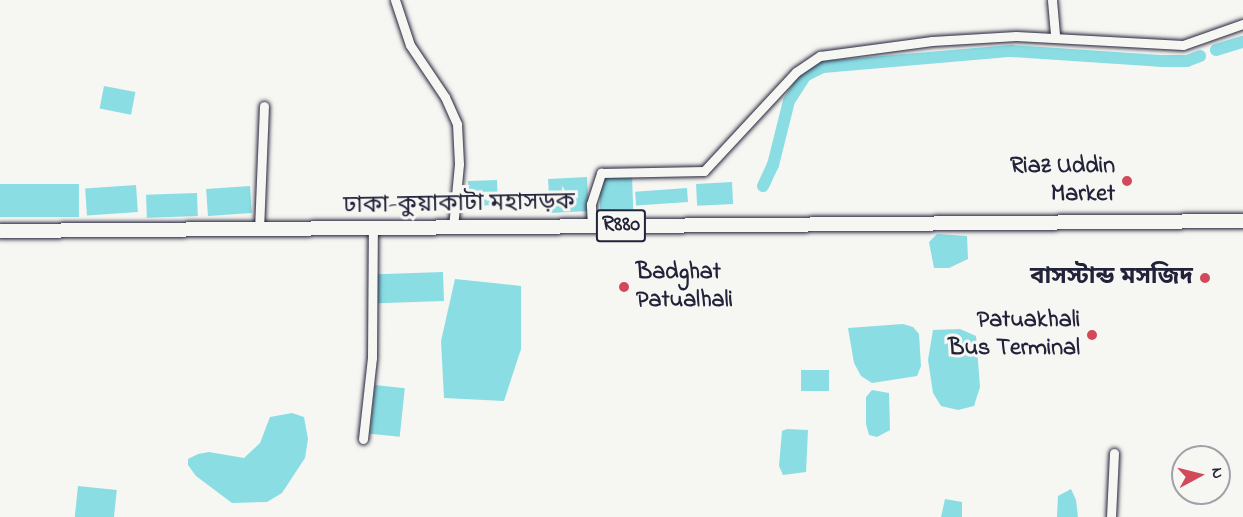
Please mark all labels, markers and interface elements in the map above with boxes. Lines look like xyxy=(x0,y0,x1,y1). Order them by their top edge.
place label: Riaz Uddin Market xyxy=(1010,153,1115,209)
marker: Riaz Uddin Market xyxy=(1120,174,1134,188)
street label: ঢাকা-কুয়াকাটা মহাসড়ক xyxy=(343,189,575,221)
road number: R880 xyxy=(596,207,646,245)
place label: Badghat Patualhali xyxy=(636,259,733,315)
place label: বাসস্টান্ড মসজিদ xyxy=(1030,264,1193,292)
marker: বাসস্টান্ড মসজিদ xyxy=(1198,271,1212,285)
marker: Badghat Patualhali xyxy=(617,280,631,294)
place label: Patuakhali Bus Terminal xyxy=(948,307,1080,363)
marker: Patuakhali Bus Terminal xyxy=(1085,328,1099,342)
north arrow xyxy=(1171,445,1231,505)
text: N xyxy=(1204,466,1229,480)

